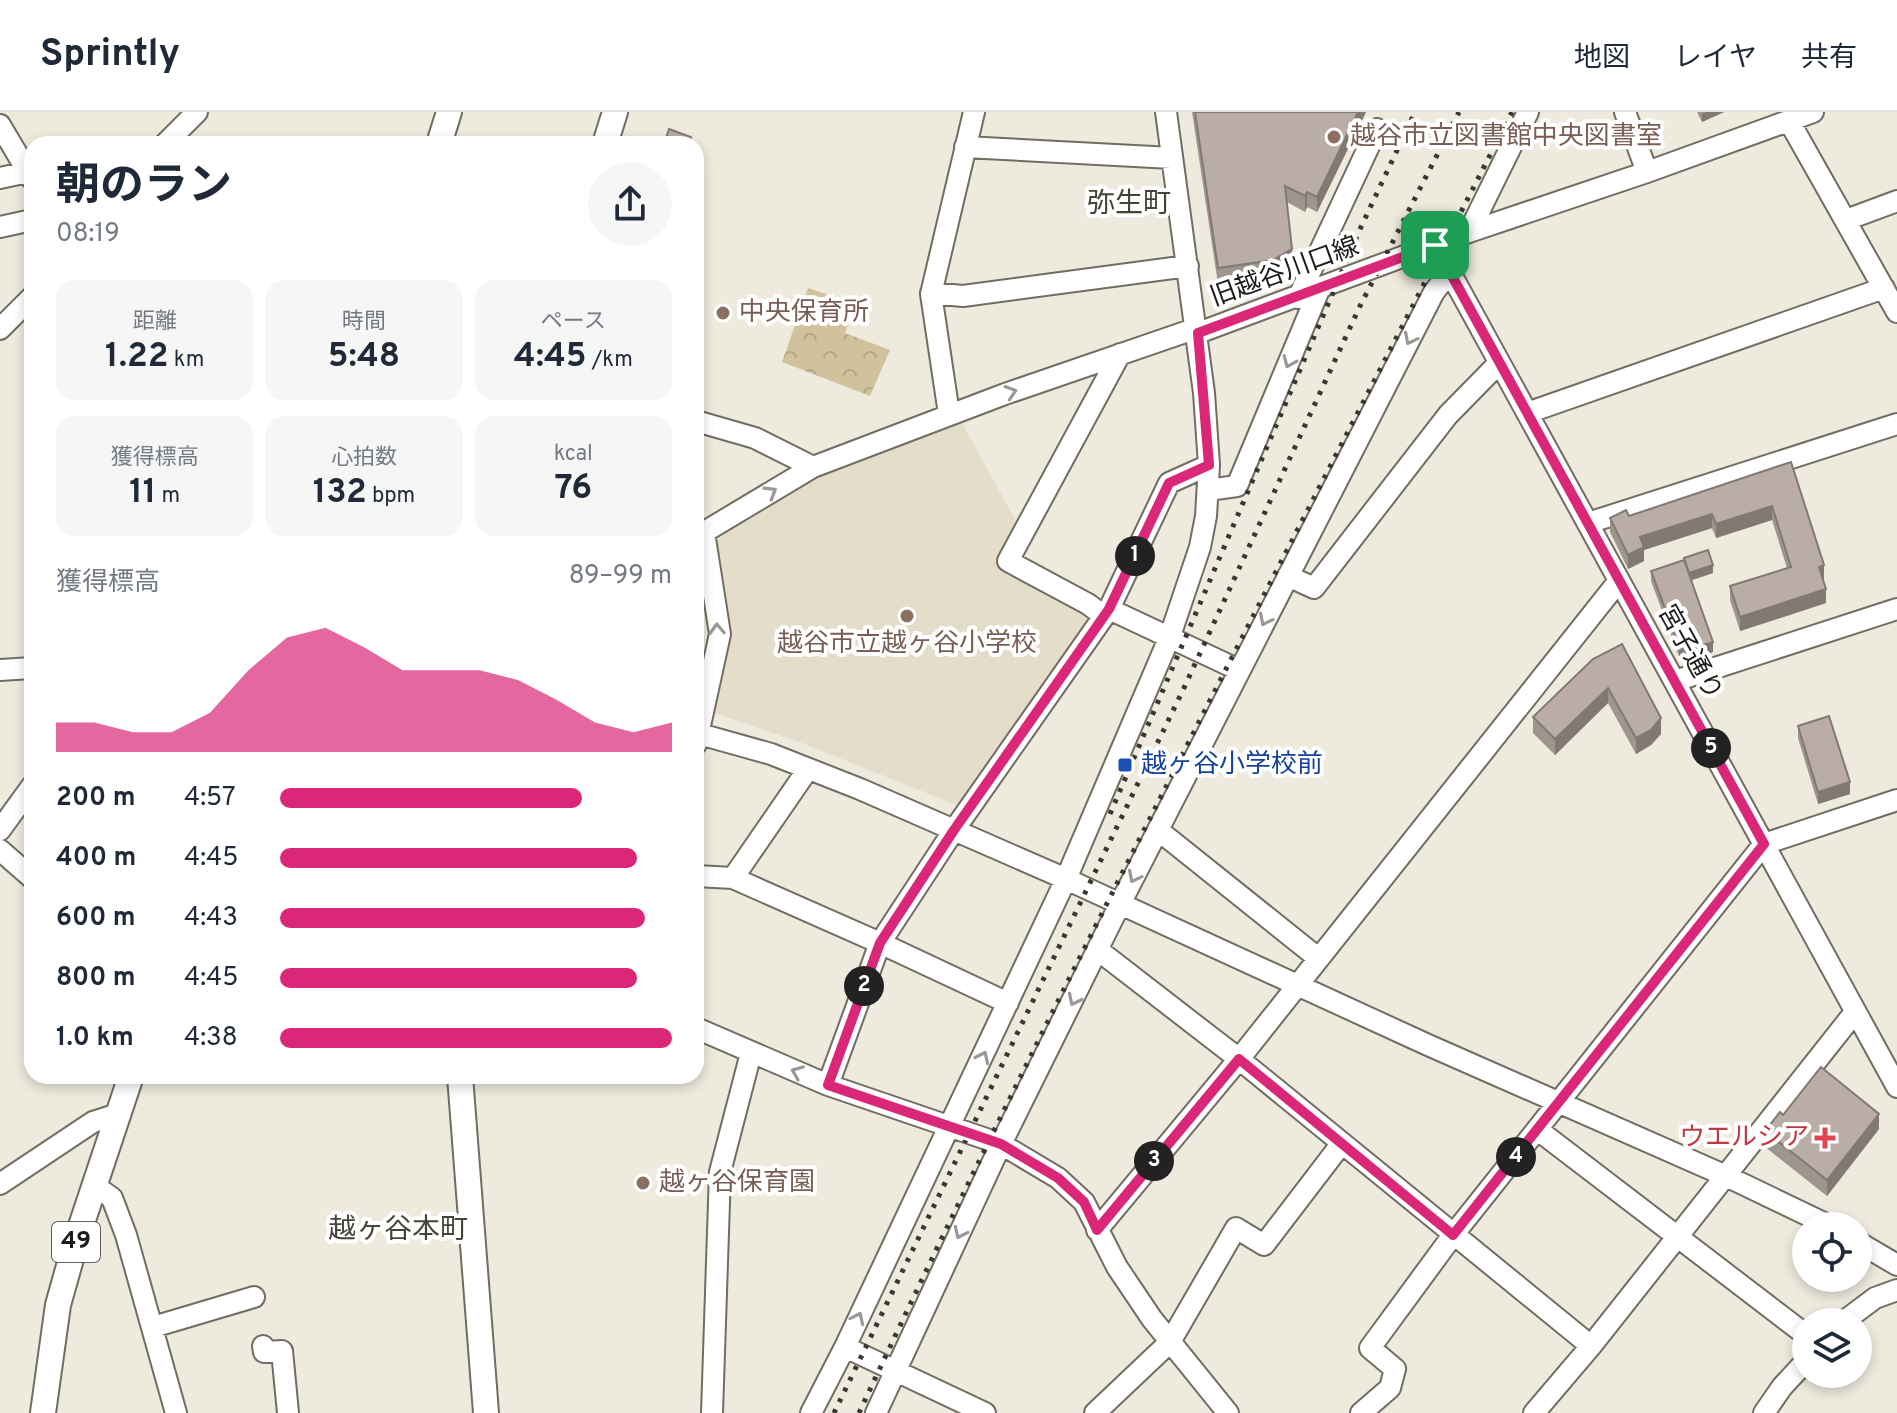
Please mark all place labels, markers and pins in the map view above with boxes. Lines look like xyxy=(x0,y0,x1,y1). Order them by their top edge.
place label: 越谷市立図書館中央図書室 xyxy=(1350,121,1662,154)
marker: 越谷市立図書館中央図書室 xyxy=(1325,128,1343,146)
pin xyxy=(1401,211,1469,279)
place label: 中央保育所 xyxy=(739,297,869,330)
marker: 中央保育所 xyxy=(714,304,732,322)
pin: 1 xyxy=(1115,536,1155,576)
marker: 越谷市立越ヶ谷小学校 xyxy=(898,607,916,625)
place label: 越谷市立越ヶ谷小学校 xyxy=(777,628,1037,661)
pin: 5 xyxy=(1691,728,1731,768)
place label: 越ヶ谷小学校前 xyxy=(1141,749,1323,782)
marker: 越ヶ谷小学校前 xyxy=(1116,756,1134,774)
pin: 2 xyxy=(844,966,884,1006)
place label: ウエルシア xyxy=(1679,1122,1809,1155)
marker: ウエルシア xyxy=(1816,1129,1834,1147)
pin: 4 xyxy=(1496,1137,1536,1177)
pin: 3 xyxy=(1134,1141,1174,1181)
place label: 越ヶ谷保育園 xyxy=(659,1167,815,1200)
marker: 越ヶ谷保育園 xyxy=(634,1174,652,1192)

